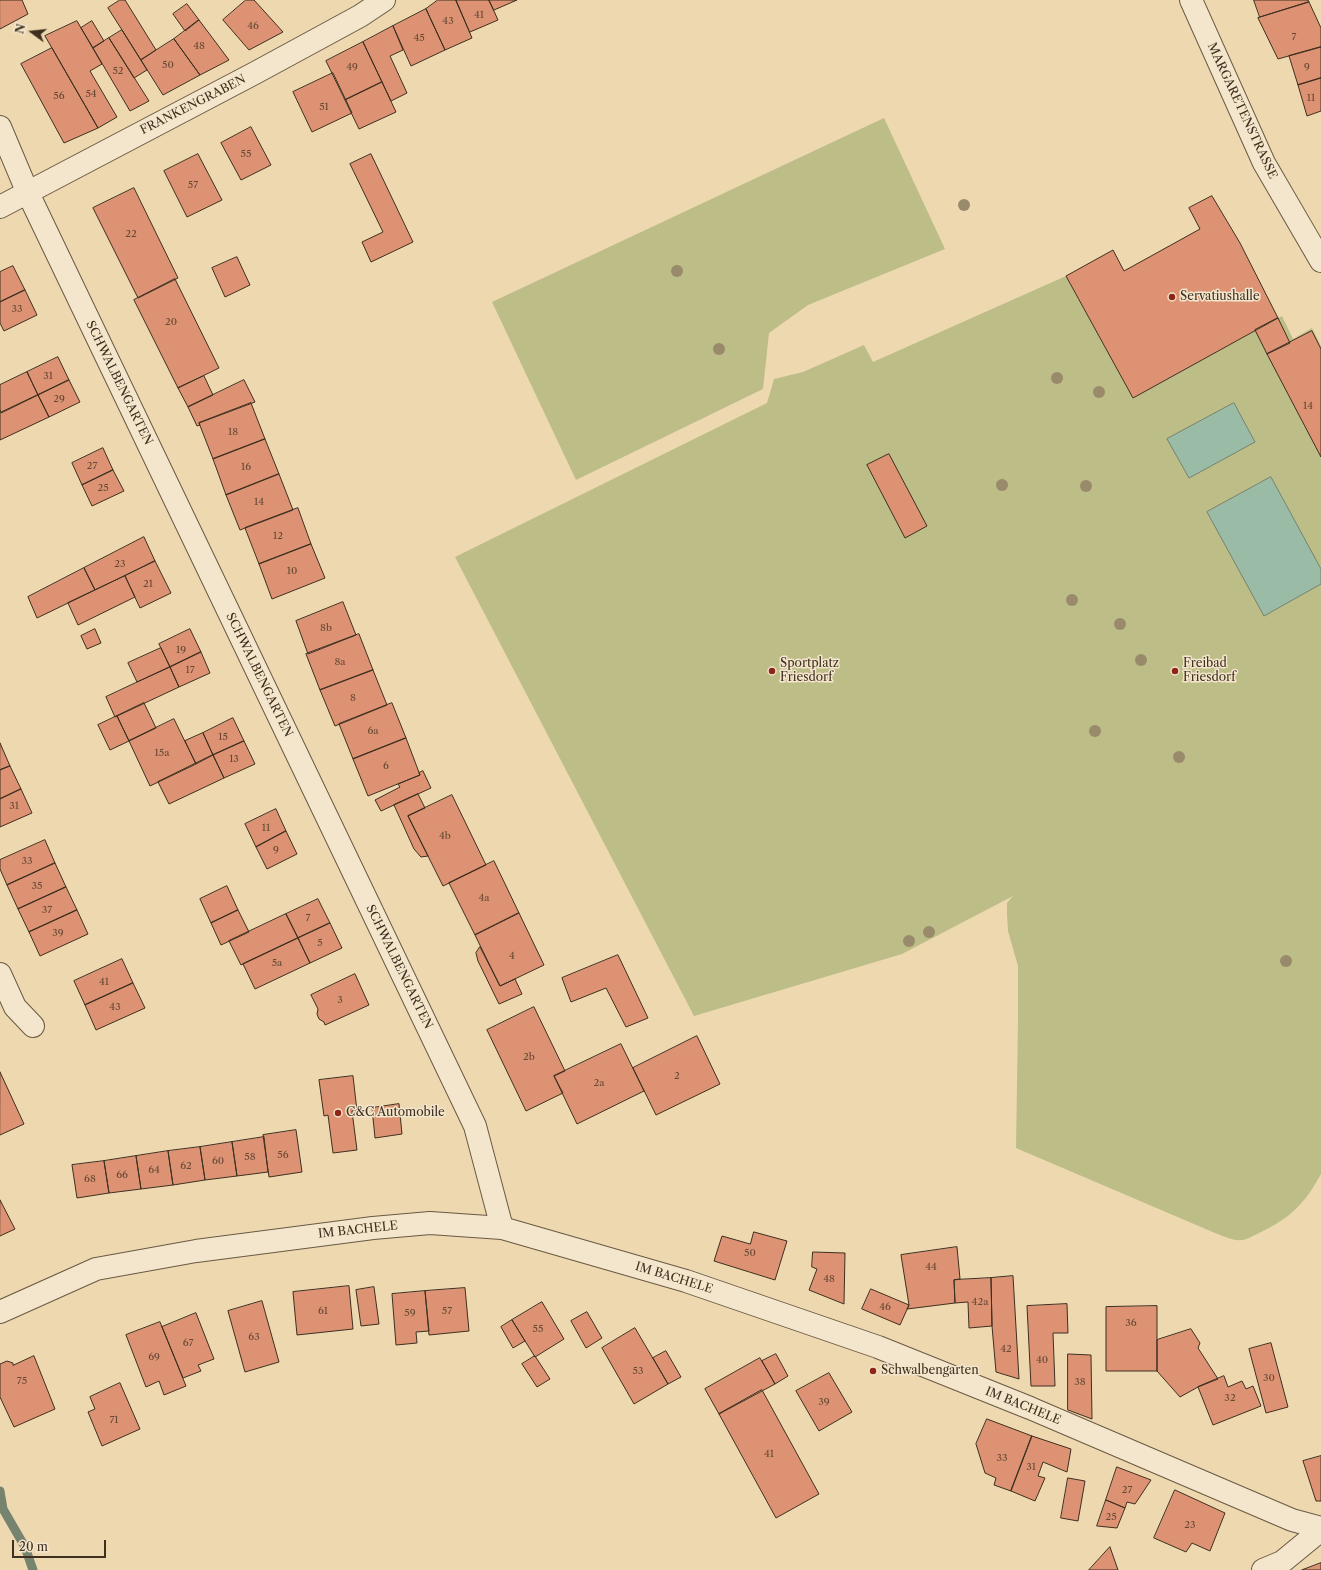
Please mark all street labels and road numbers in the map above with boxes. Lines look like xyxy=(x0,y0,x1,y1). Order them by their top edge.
street label: MARGARETENSTRASSE xyxy=(1204,41,1280,181)
street label: FRANKENGRABEN xyxy=(138,72,248,138)
street label: SCHWALBENGARTEN xyxy=(83,319,155,447)
street label: SCHWALBENGARTEN xyxy=(223,611,295,739)
street label: SCHWALBENGARTEN xyxy=(363,903,435,1031)
street label: IM BACHELE xyxy=(317,1219,399,1241)
street label: IM BACHELE xyxy=(633,1259,715,1297)
street label: IM BACHELE xyxy=(983,1384,1063,1428)

